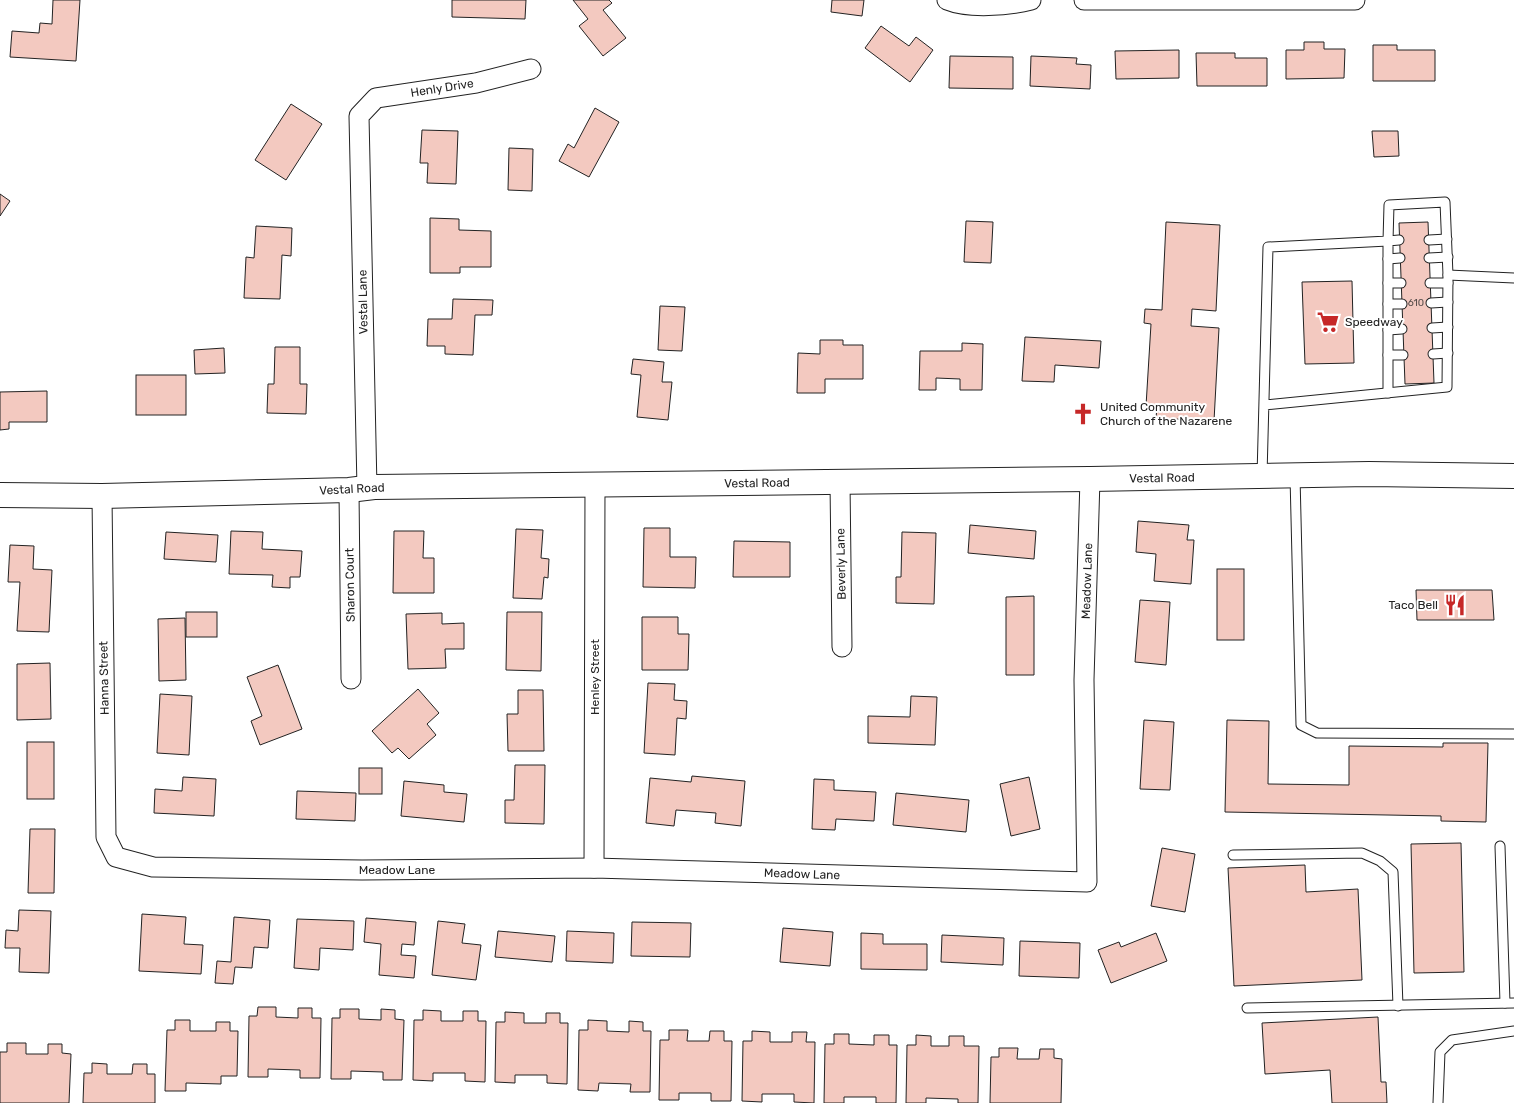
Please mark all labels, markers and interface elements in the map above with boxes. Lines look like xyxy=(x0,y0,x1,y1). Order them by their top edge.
street label: Henly Drive xyxy=(409,76,475,100)
street label: Vestal Lane xyxy=(355,269,371,334)
house number: 610 xyxy=(1408,297,1424,309)
supermarket icon: Speedway xyxy=(1315,309,1341,335)
place label: Speedway xyxy=(1345,315,1403,329)
place label: United Community Church of the Nazarene xyxy=(1100,400,1232,428)
church icon: United Community Church of the Nazarene xyxy=(1070,401,1096,427)
street label: Vestal Road xyxy=(1129,470,1195,486)
street label: Vestal Road xyxy=(724,475,790,491)
street label: Vestal Road xyxy=(319,480,385,498)
street label: Beverly Lane xyxy=(833,528,849,600)
street label: Meadow Lane xyxy=(1079,542,1095,619)
street label: Sharon Court xyxy=(342,547,358,622)
restaurant icon: Taco Bell xyxy=(1442,592,1468,618)
place label: Taco Bell xyxy=(1389,598,1438,612)
street label: Henley Street xyxy=(588,639,602,715)
street label: Hanna Street xyxy=(96,641,112,715)
street label: Meadow Lane xyxy=(359,863,435,877)
street label: Meadow Lane xyxy=(764,866,841,882)

